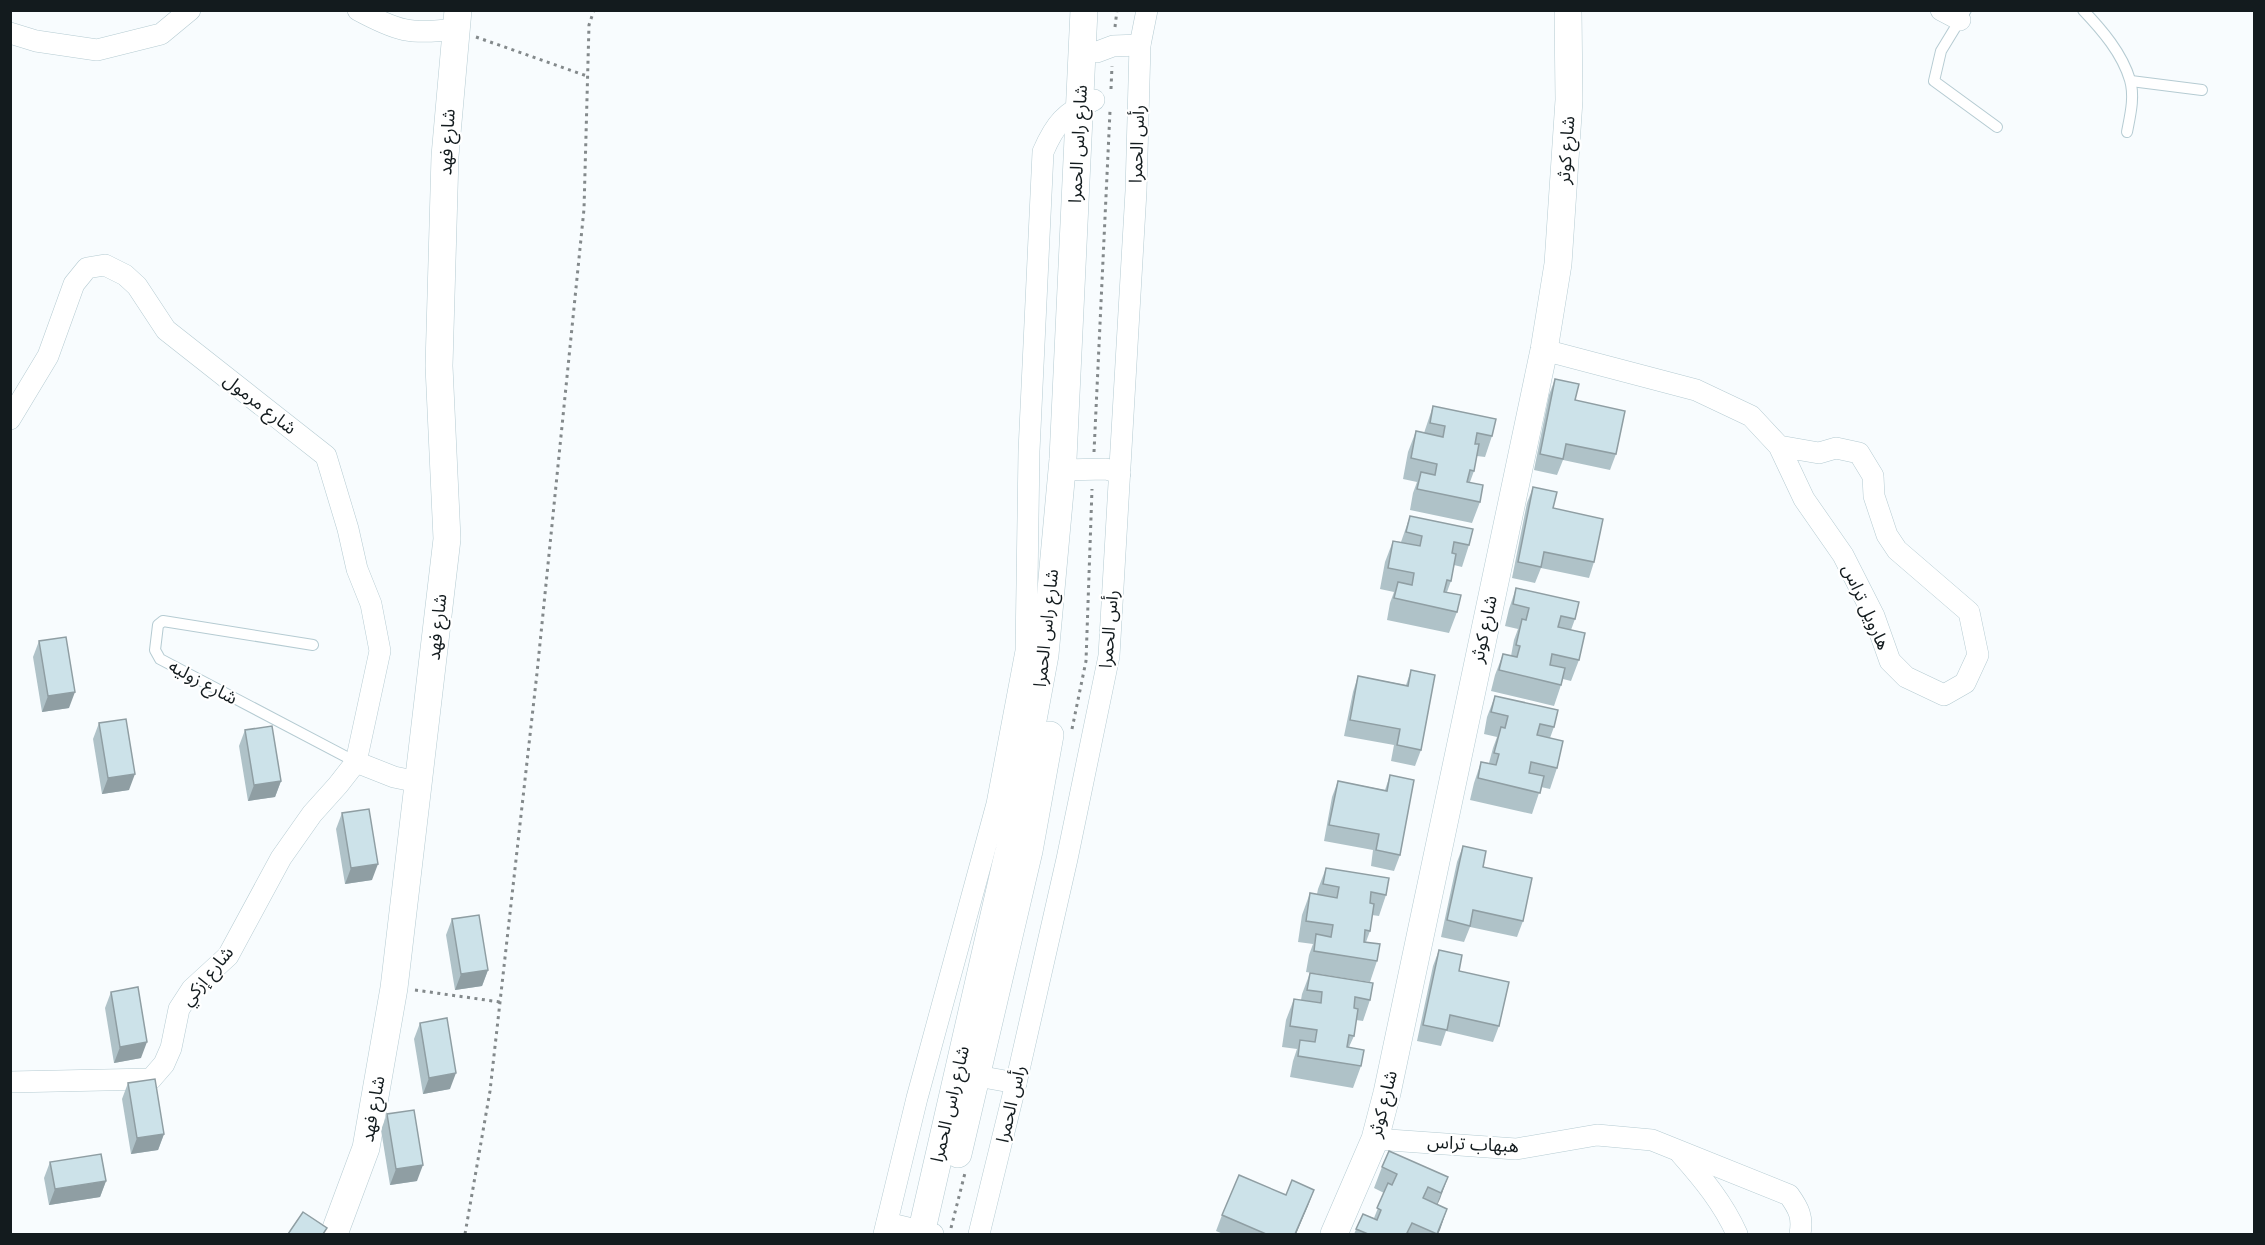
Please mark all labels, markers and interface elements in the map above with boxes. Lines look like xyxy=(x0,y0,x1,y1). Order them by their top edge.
street label: شارع راس الحمرا xyxy=(1062,84,1095,204)
street label: رأس الحمرا xyxy=(1123,104,1150,184)
street label: شارع فهد xyxy=(432,108,463,176)
street label: شارع كوثر xyxy=(1551,115,1582,186)
street label: شارع مرمول xyxy=(217,367,302,442)
street label: هارويل تراس xyxy=(1836,560,1897,654)
street label: شارع راس الحمرا xyxy=(1027,568,1066,688)
street label: رأس الحمرا xyxy=(1093,589,1124,669)
street label: شارع فهد xyxy=(421,593,454,662)
street label: شارع كوثر xyxy=(1464,593,1505,666)
street label: شارع زوليه xyxy=(163,653,242,712)
street label: شارع إزكي xyxy=(174,941,240,1012)
street label: شارع راس الحمرا xyxy=(924,1043,977,1165)
street label: رأس الحمرا xyxy=(989,1063,1032,1145)
street label: شارع كوثر xyxy=(1362,1068,1405,1141)
street label: شارع فهد xyxy=(354,1074,393,1144)
street label: هبهاب تراس xyxy=(1427,1129,1519,1158)

